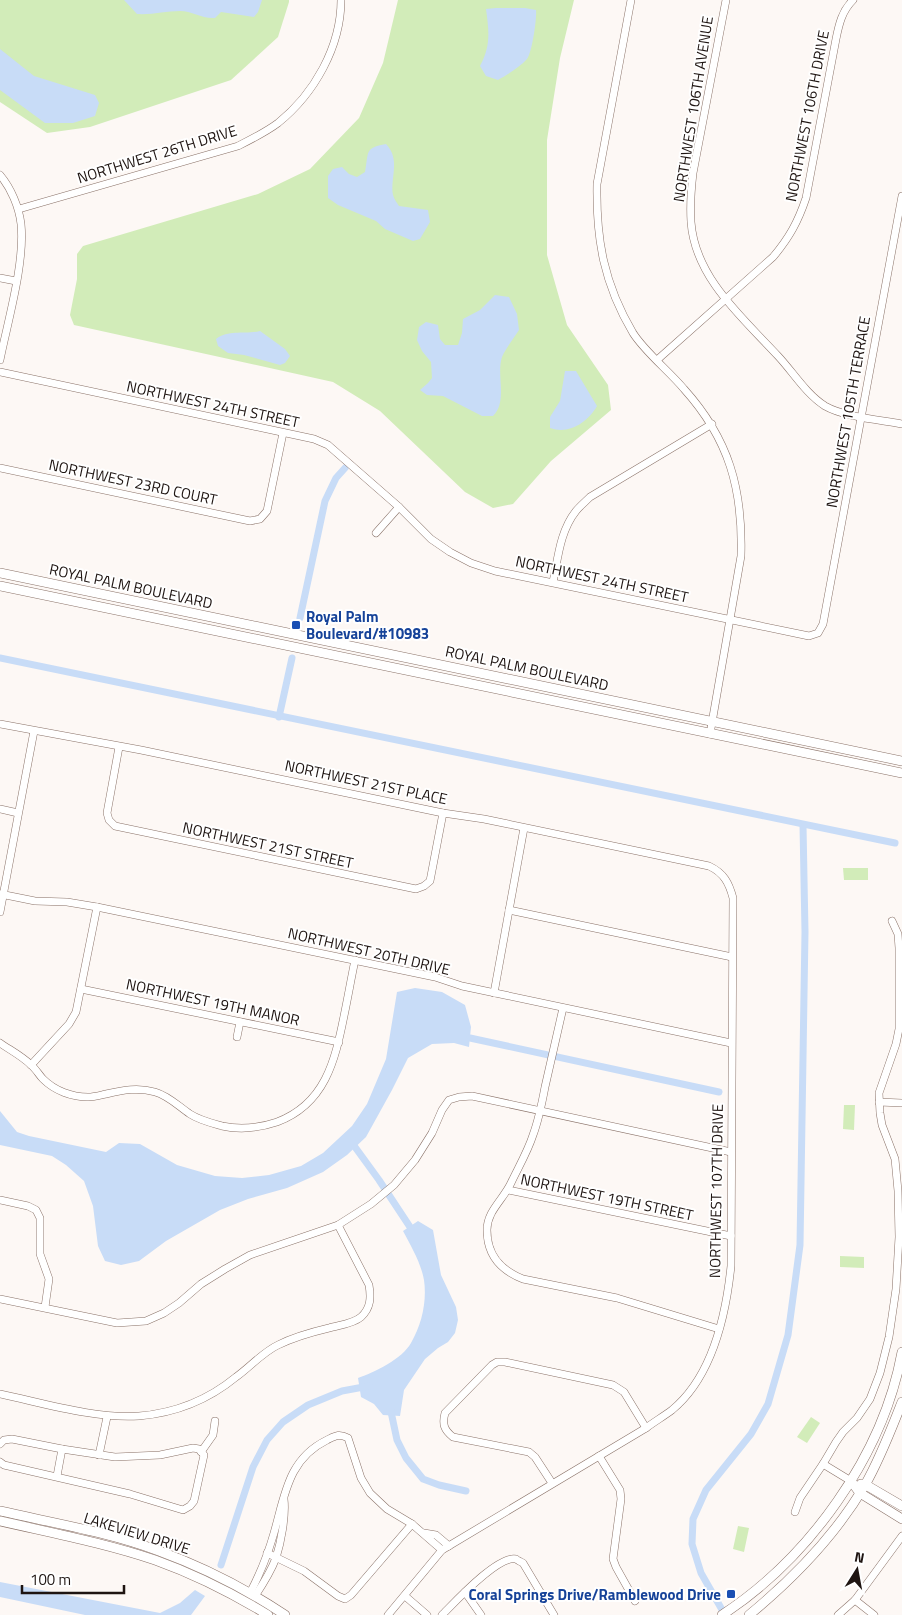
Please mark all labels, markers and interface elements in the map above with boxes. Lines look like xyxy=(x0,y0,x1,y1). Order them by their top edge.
street label: NORTHWEST 106TH AVENUE xyxy=(667,14,719,204)
street label: NORTHWEST 106TH DRIVE xyxy=(779,28,835,204)
street label: NORTHWEST 26TH DRIVE xyxy=(74,119,240,189)
street label: NORTHWEST 105TH TERRACE xyxy=(820,314,876,510)
street label: NORTHWEST 24TH STREET xyxy=(125,374,302,434)
street label: NORTHWEST 23RD COURT xyxy=(47,453,219,511)
street label: NORTHWEST 24TH STREET xyxy=(514,549,691,609)
street label: ROYAL PALM BOULEVARD xyxy=(47,557,215,615)
place label: Royal Palm Boulevard/#10983 xyxy=(306,605,429,645)
marker: Royal Palm Boulevard/#10983 xyxy=(290,619,302,631)
street label: ROYAL PALM BOULEVARD xyxy=(443,639,611,697)
street label: NORTHWEST 21ST PLACE xyxy=(283,754,449,810)
street label: NORTHWEST 21ST STREET xyxy=(181,816,356,874)
street label: NORTHWEST 20TH DRIVE xyxy=(286,921,452,981)
street label: NORTHWEST 19TH MANOR xyxy=(124,972,302,1032)
street label: NORTHWEST 107TH DRIVE xyxy=(703,1104,729,1278)
street label: NORTHWEST 19TH STREET xyxy=(519,1167,696,1227)
street label: LAKEVIEW DRIVE xyxy=(81,1506,193,1560)
north arrow xyxy=(832,1545,882,1595)
text: N xyxy=(853,1546,866,1568)
scale bar xyxy=(22,1562,125,1594)
text: 100 m xyxy=(30,1568,71,1591)
place label: Coral Springs Drive/Ramblewood Drive xyxy=(468,1583,721,1606)
marker: Coral Springs Drive/Ramblewood Drive xyxy=(725,1588,737,1600)

